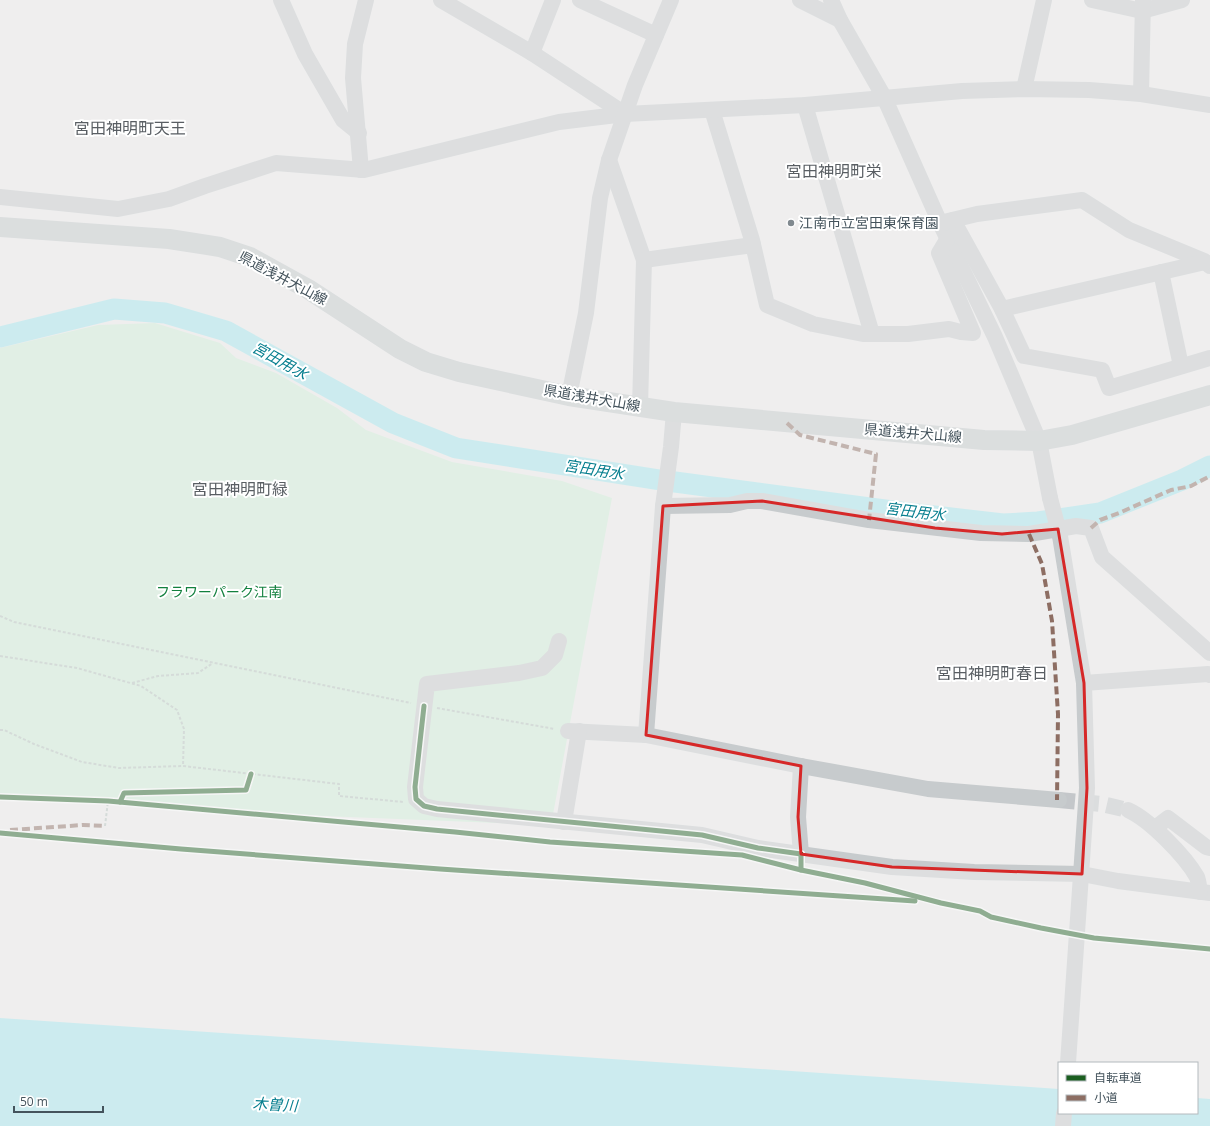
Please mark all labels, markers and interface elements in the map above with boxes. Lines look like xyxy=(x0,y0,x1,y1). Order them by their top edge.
district label: 宮田神明町天王 xyxy=(74,117,186,139)
district label: 宮田神明町栄 xyxy=(786,160,882,182)
place label: 江南市立宮田東保育園 xyxy=(799,213,939,232)
marker: 江南市立宮田東保育園 xyxy=(786,218,796,228)
street label: 県道浅井犬山線 xyxy=(236,246,331,309)
water label: 宮田用水 xyxy=(249,337,313,384)
street label: 県道浅井犬山線 xyxy=(542,380,642,415)
street label: 県道浅井犬山線 xyxy=(863,419,963,446)
water label: 宮田用水 xyxy=(563,454,627,484)
district label: 宮田神明町緑 xyxy=(192,478,288,500)
water label: 宮田用水 xyxy=(884,497,948,525)
park label: フラワーパーク江南 xyxy=(156,582,282,601)
district label: 宮田神明町春日 xyxy=(936,662,1048,684)
legend xyxy=(1058,1062,1198,1114)
text: 自転車道 xyxy=(1094,1069,1142,1086)
scale bar xyxy=(14,1088,103,1114)
text: 小道 xyxy=(1094,1089,1118,1106)
text: 50 m xyxy=(20,1093,48,1110)
water label: 木曽川 xyxy=(252,1093,300,1115)

